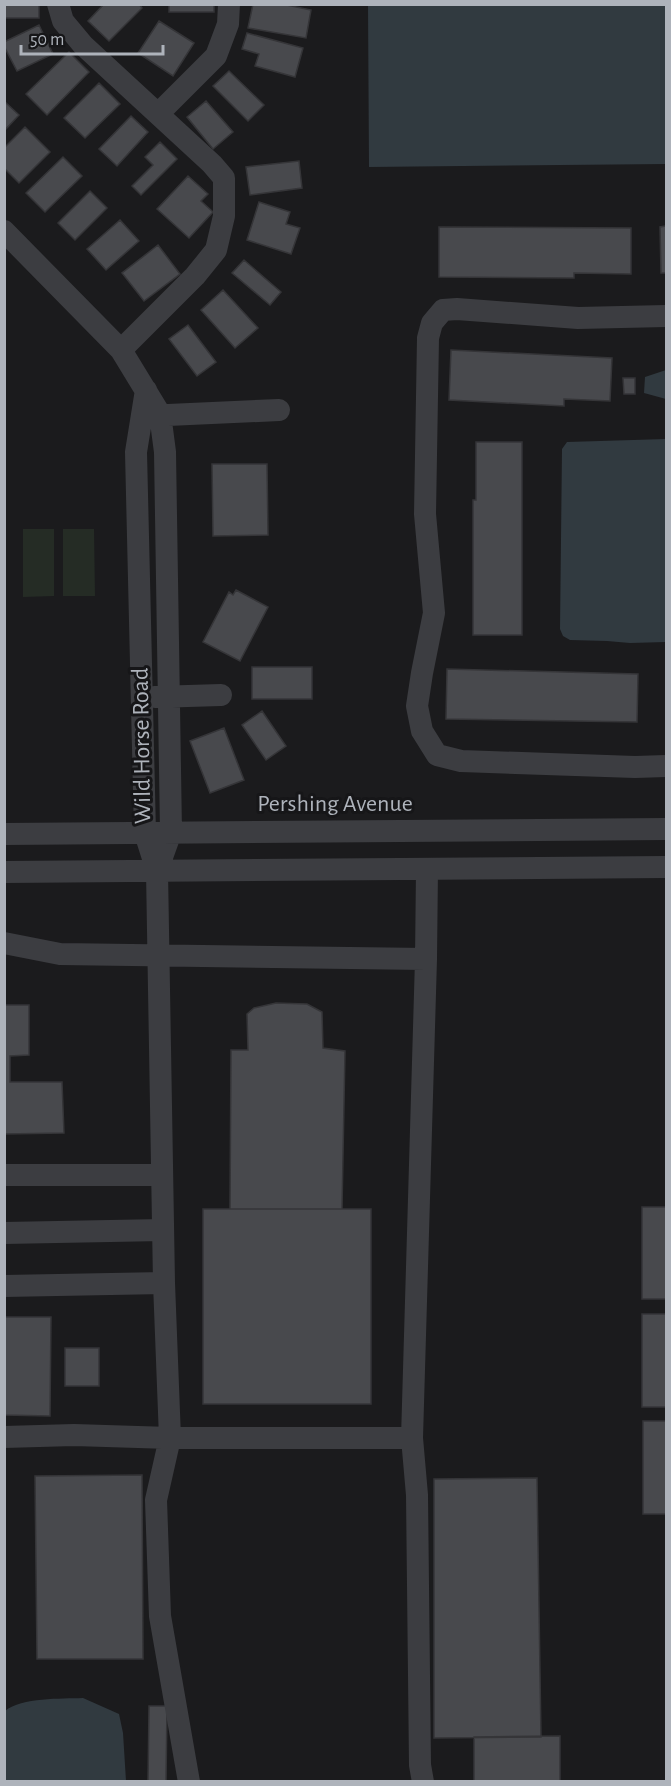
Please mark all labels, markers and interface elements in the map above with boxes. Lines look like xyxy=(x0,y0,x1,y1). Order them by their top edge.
scale bar xyxy=(21,18,164,56)
text: 50 m xyxy=(30,31,64,49)
street label: Wild Horse Road xyxy=(129,668,155,824)
street label: Pershing Avenue xyxy=(257,792,413,816)

